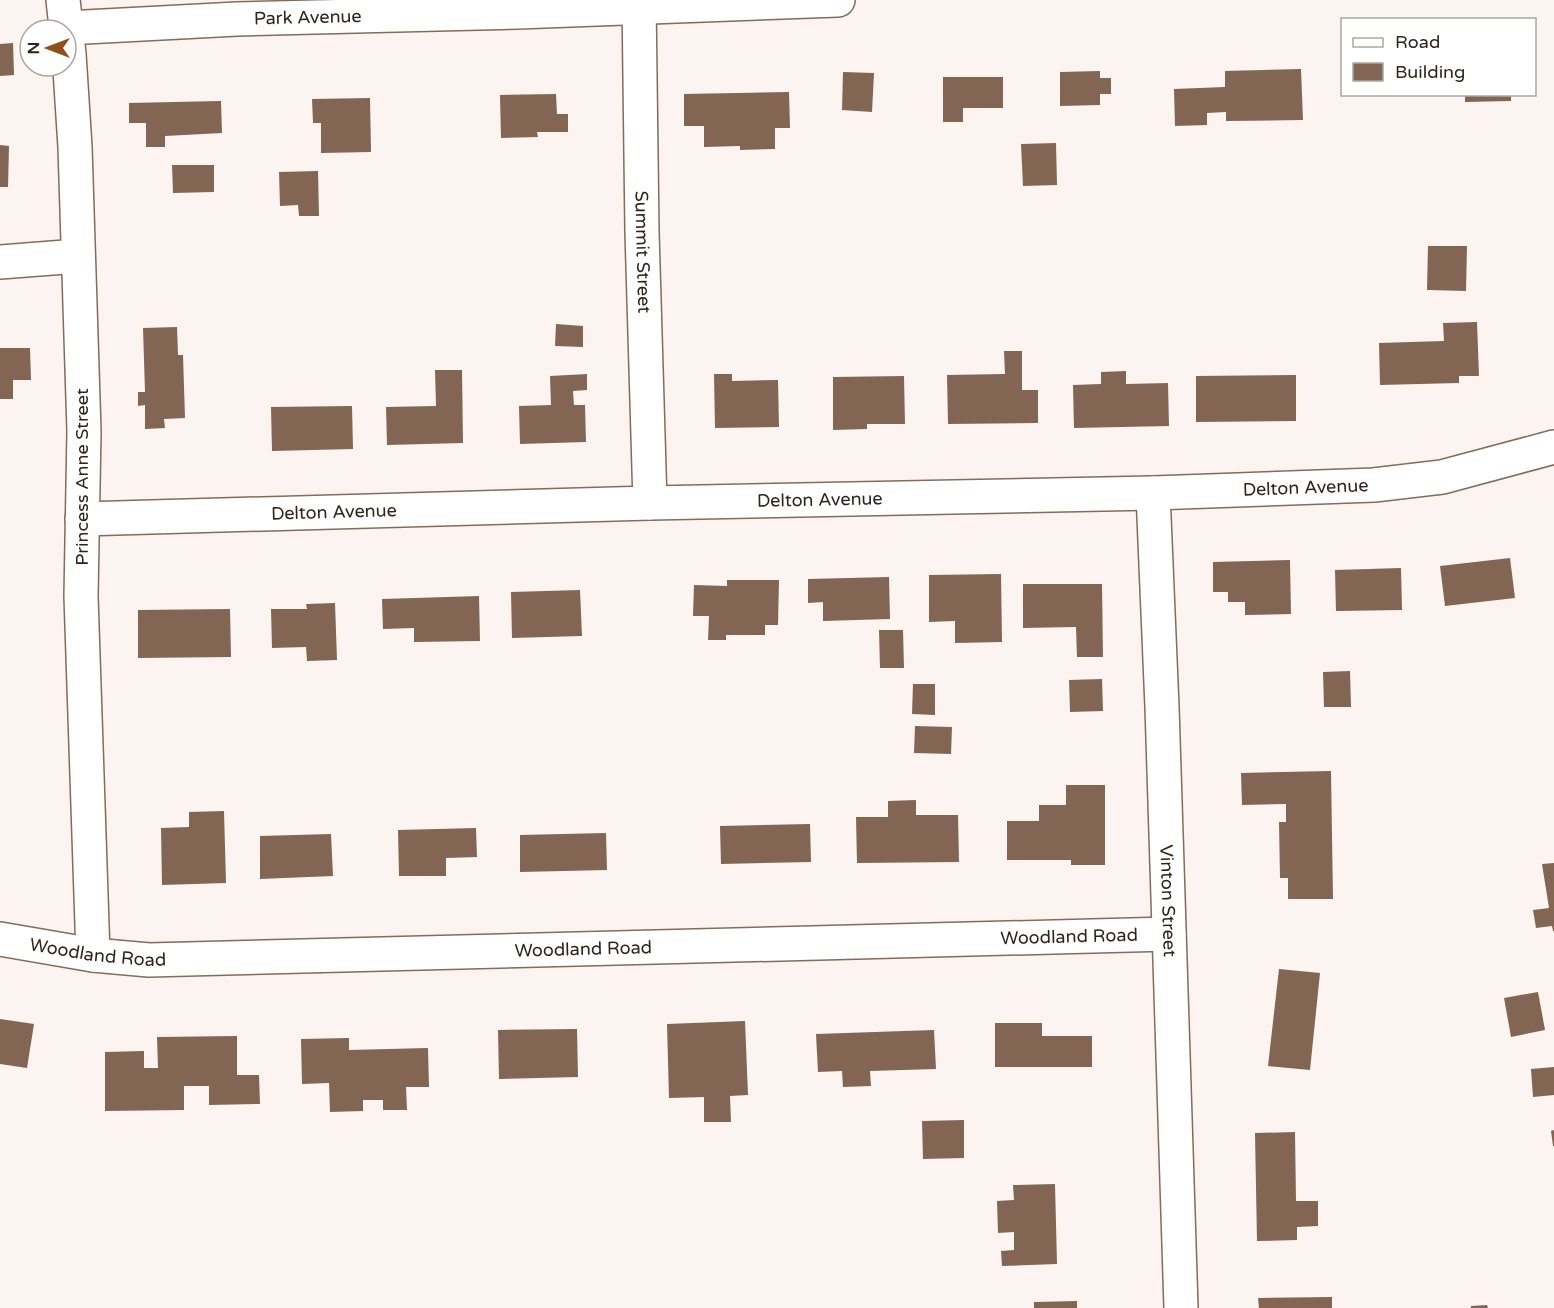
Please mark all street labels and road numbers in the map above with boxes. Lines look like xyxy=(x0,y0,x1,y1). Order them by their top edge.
street label: Park Avenue xyxy=(254,5,362,30)
street label: Summit Street xyxy=(630,191,655,314)
street label: Princess Anne Street xyxy=(71,388,93,566)
street label: Delton Avenue xyxy=(1242,474,1369,501)
street label: Delton Avenue xyxy=(757,487,883,512)
street label: Delton Avenue xyxy=(271,499,397,525)
street label: Vinton Street xyxy=(1155,844,1181,957)
street label: Woodland Road xyxy=(1000,924,1138,949)
street label: Woodland Road xyxy=(28,933,166,971)
street label: Woodland Road xyxy=(514,936,652,962)

